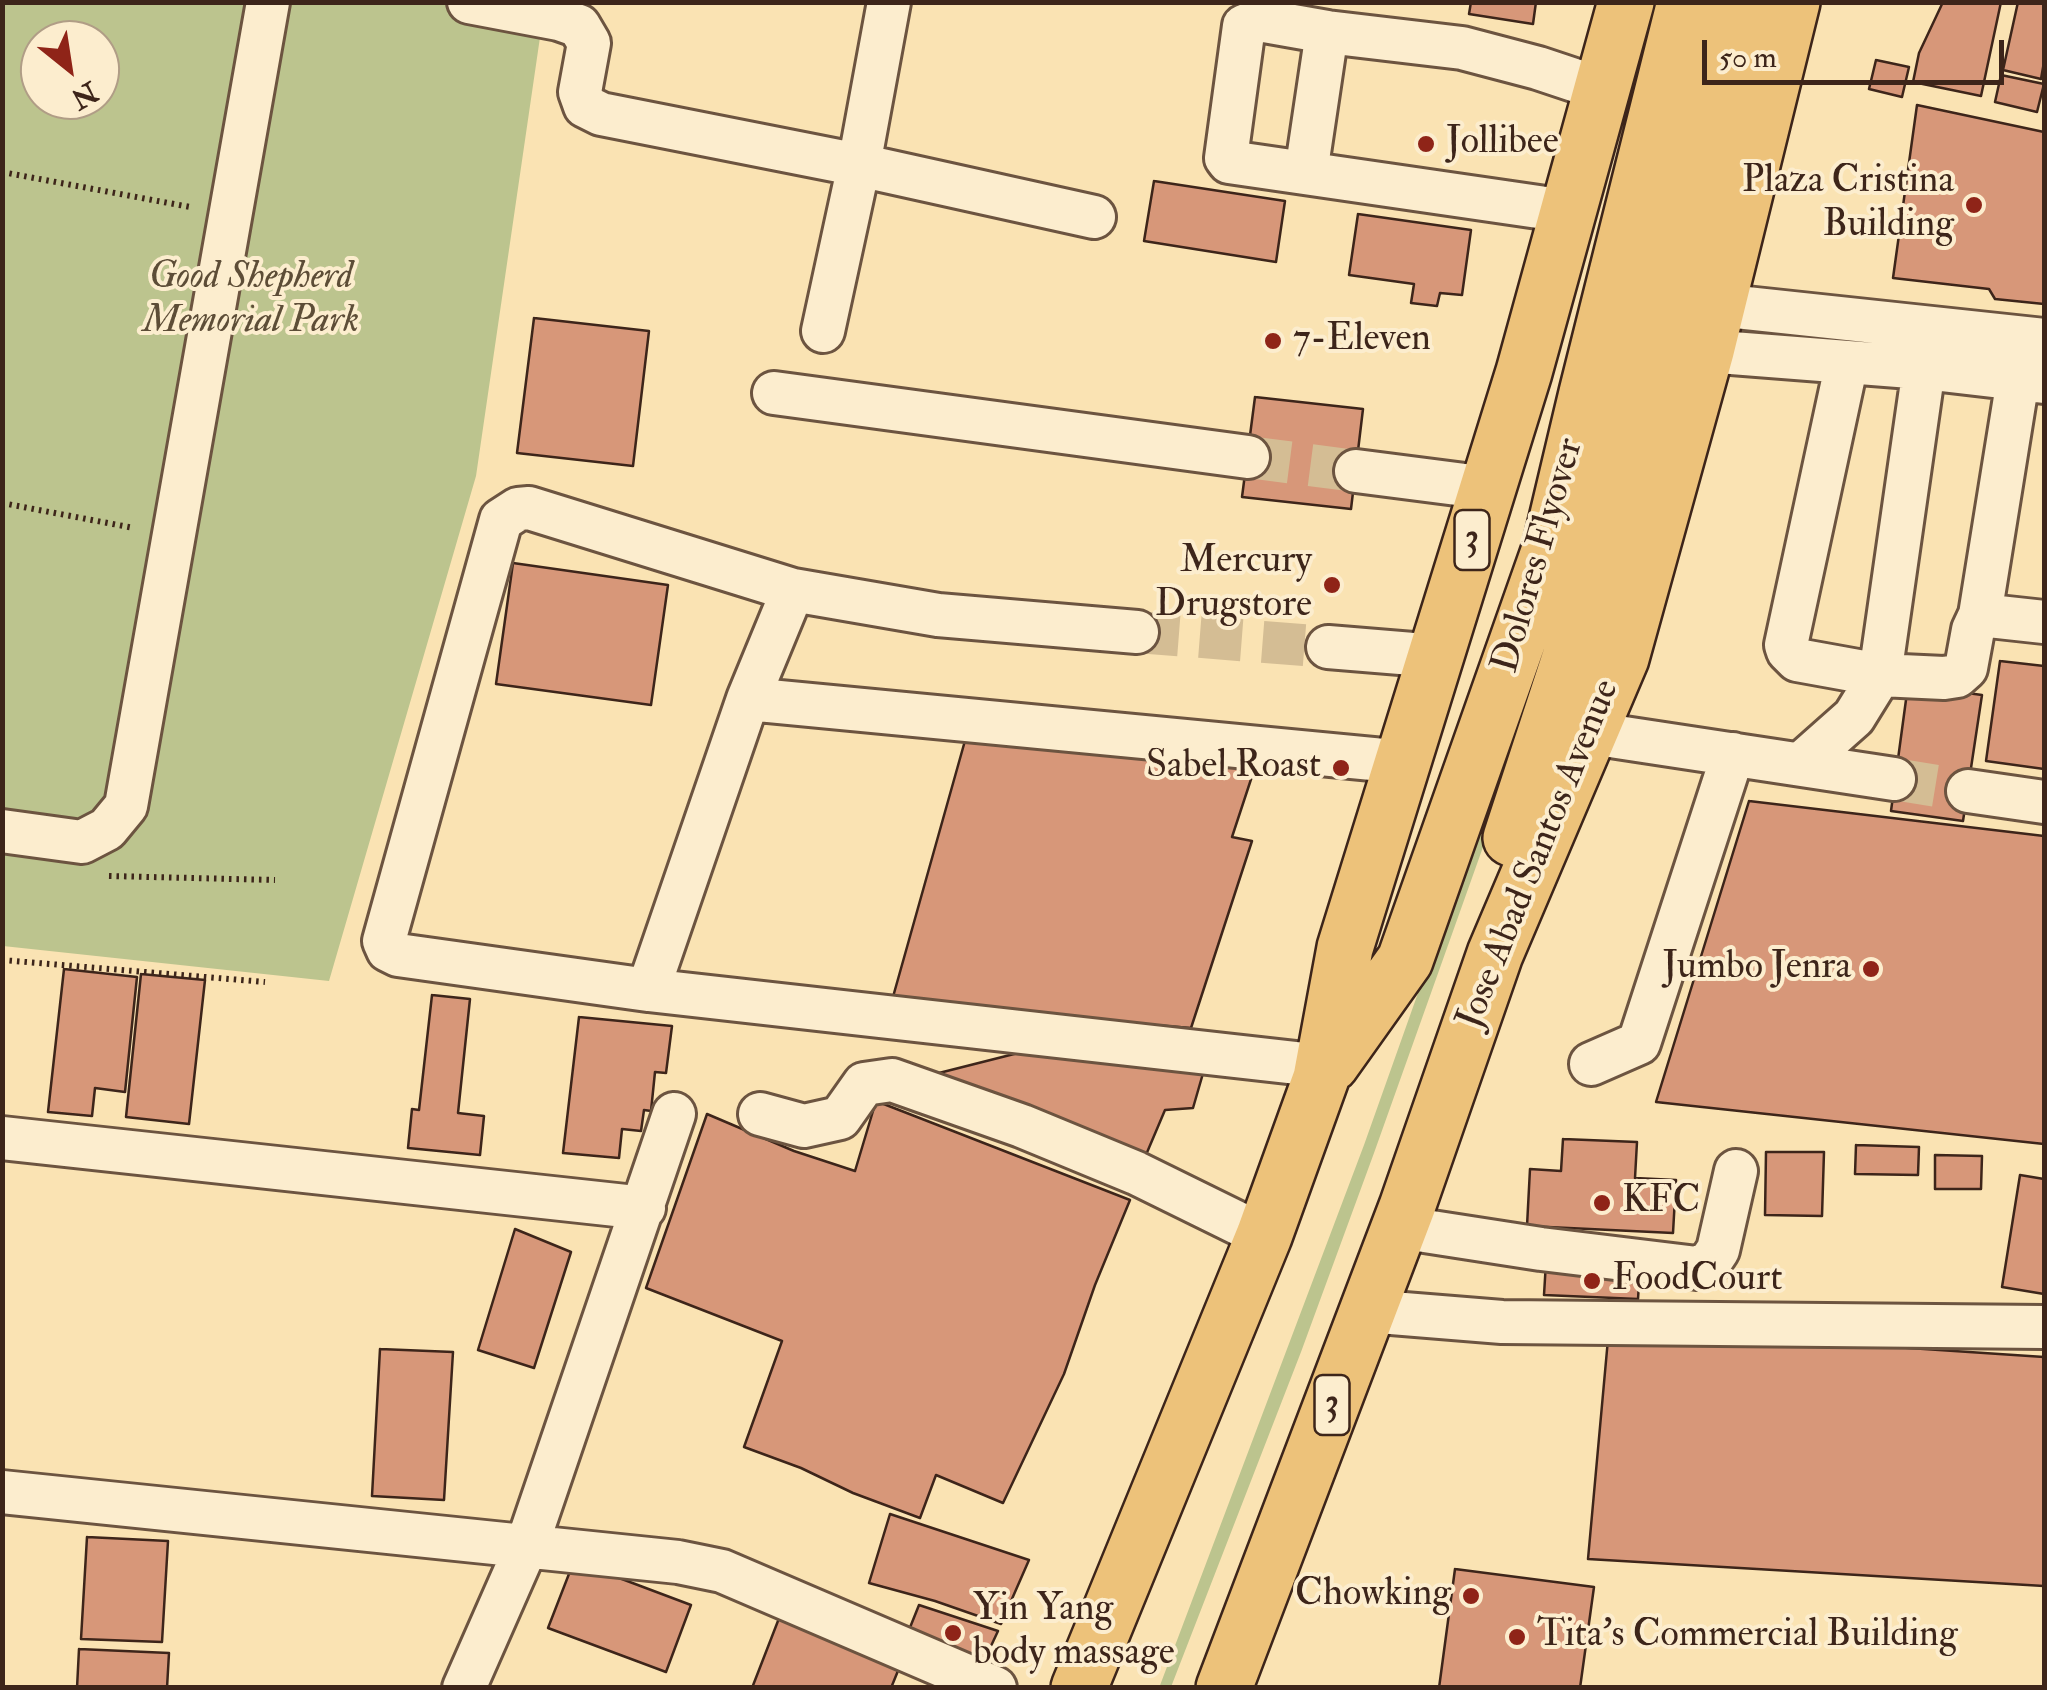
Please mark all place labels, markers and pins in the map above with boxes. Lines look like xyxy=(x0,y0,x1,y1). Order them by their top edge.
place label: Jollibee xyxy=(1446,121,1559,167)
marker: Jollibee xyxy=(1415,133,1437,155)
place label: Plaza Cristina Building xyxy=(1742,160,1954,250)
marker: Plaza Cristina Building xyxy=(1963,194,1985,216)
place label: 7-Eleven xyxy=(1293,318,1431,364)
marker: 7-Eleven xyxy=(1262,330,1284,352)
place label: Mercury Drugstore xyxy=(1155,540,1312,630)
marker: Mercury Drugstore xyxy=(1321,574,1343,596)
place label: Sabel Roast xyxy=(1146,745,1321,791)
marker: Sabel Roast xyxy=(1330,757,1352,779)
place label: Jumbo Jenra xyxy=(1663,946,1851,992)
marker: Jumbo Jenra xyxy=(1860,958,1882,980)
place label: KFC xyxy=(1622,1180,1700,1226)
marker: KFC xyxy=(1591,1192,1613,1214)
place label: FoodCourt xyxy=(1612,1258,1782,1304)
marker: FoodCourt xyxy=(1581,1270,1603,1292)
place label: Chowking xyxy=(1295,1573,1451,1619)
marker: Chowking xyxy=(1460,1585,1482,1607)
place label: Yin Yang body massage xyxy=(973,1588,1175,1678)
place label: Tita's Commercial Building xyxy=(1537,1614,1958,1660)
marker: Yin Yang body massage xyxy=(942,1622,964,1644)
marker: Tita's Commercial Building xyxy=(1506,1626,1528,1648)

